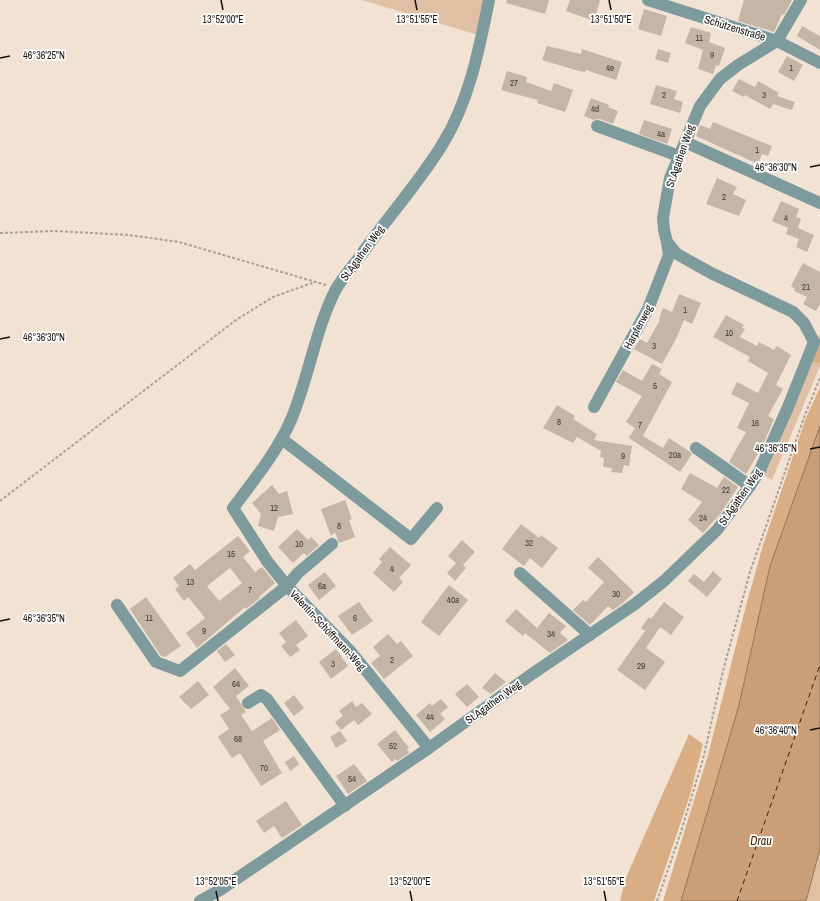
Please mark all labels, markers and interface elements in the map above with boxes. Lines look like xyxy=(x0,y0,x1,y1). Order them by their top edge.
street label: Schützenstraße xyxy=(703,12,767,44)
text: 13°52'00"E xyxy=(202,13,244,26)
text: 13°51'55"E xyxy=(396,13,438,26)
text: 13°51'50"E xyxy=(590,13,632,26)
house number: 11 xyxy=(695,32,703,44)
text: 46°36'25"N xyxy=(23,49,65,62)
house number: 9 xyxy=(710,49,714,61)
house number: 4e xyxy=(606,62,614,74)
house number: 1 xyxy=(789,62,793,74)
house number: 27 xyxy=(510,77,518,89)
house number: 2 xyxy=(662,89,666,101)
house number: 3 xyxy=(762,89,766,101)
house number: 4d xyxy=(591,103,599,115)
street label: St.Agathen Weg xyxy=(663,123,697,189)
house number: 4a xyxy=(657,128,665,140)
house number: 1 xyxy=(755,144,759,156)
text: 46°36'30"N xyxy=(755,161,797,174)
house number: 2 xyxy=(722,191,726,203)
house number: 4 xyxy=(784,212,788,224)
street label: St.Agathen Weg xyxy=(337,222,387,284)
house number: 21 xyxy=(802,281,810,293)
street label: Harpfenweg xyxy=(620,302,656,352)
house number: 1 xyxy=(683,304,687,316)
house number: 10 xyxy=(725,327,733,339)
text: 46°36'30"N xyxy=(23,331,65,344)
house number: 3 xyxy=(652,340,656,352)
house number: 5 xyxy=(653,380,657,392)
house number: 8 xyxy=(557,416,561,428)
house number: 16 xyxy=(751,417,759,429)
house number: 7 xyxy=(638,419,642,431)
text: 46°36'35"N xyxy=(755,442,797,455)
house number: 20a xyxy=(669,449,681,461)
house number: 9 xyxy=(621,450,625,462)
street label: St.Agathen Weg xyxy=(715,466,765,528)
house number: 22 xyxy=(722,484,730,496)
house number: 12 xyxy=(270,502,278,514)
house number: 24 xyxy=(699,512,707,524)
house number: 8 xyxy=(337,520,341,532)
house number: 32 xyxy=(525,537,533,549)
house number: 10 xyxy=(295,538,303,550)
house number: 15 xyxy=(227,548,235,560)
house number: 4 xyxy=(390,563,394,575)
house number: 13 xyxy=(186,576,194,588)
house number: 6a xyxy=(318,580,326,592)
house number: 7 xyxy=(248,584,252,596)
street label: Valentin-Schöffmann-Weg xyxy=(287,587,369,673)
house number: 30 xyxy=(612,588,620,600)
house number: 40a xyxy=(447,594,459,606)
text: 46°36'35"N xyxy=(23,612,65,625)
house number: 11 xyxy=(145,612,153,624)
house number: 6 xyxy=(353,612,357,624)
house number: 9 xyxy=(202,625,206,637)
house number: 34 xyxy=(547,628,555,640)
house number: 2 xyxy=(390,654,394,666)
house number: 3 xyxy=(331,658,335,670)
house number: 29 xyxy=(637,660,645,672)
street label: St.Agathen Weg xyxy=(462,677,524,727)
house number: 64 xyxy=(232,678,240,690)
house number: 44 xyxy=(426,711,434,723)
text: 46°36'40"N xyxy=(755,724,797,737)
house number: 68 xyxy=(234,733,242,745)
house number: 52 xyxy=(389,740,397,752)
house number: 70 xyxy=(260,762,268,774)
house number: 54 xyxy=(348,773,356,785)
water label: Drau xyxy=(750,833,772,849)
text: 13°52'05"E xyxy=(195,875,237,888)
text: 13°52'00"E xyxy=(389,875,431,888)
text: 13°51'55"E xyxy=(583,875,625,888)

